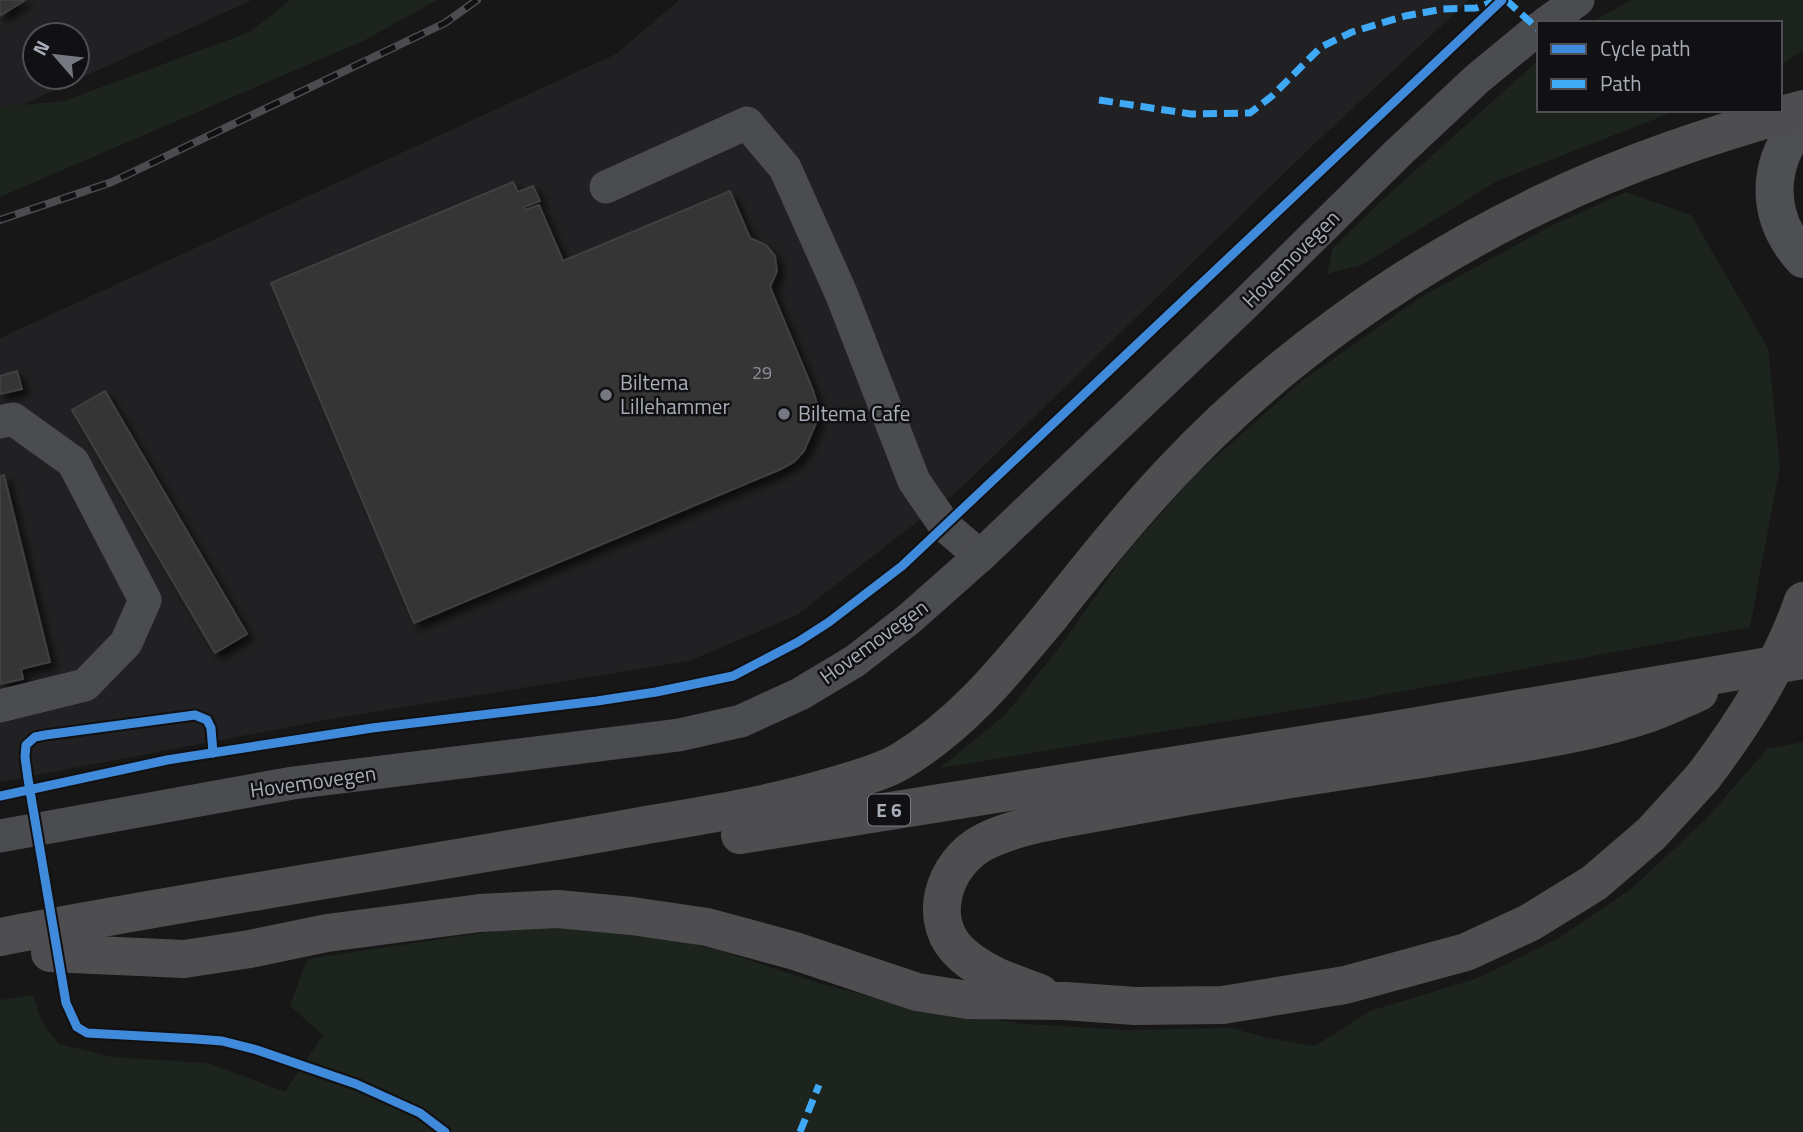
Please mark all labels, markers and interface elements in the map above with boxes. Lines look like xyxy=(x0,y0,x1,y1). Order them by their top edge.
north arrow xyxy=(21,21,91,91)
legend xyxy=(1537,21,1782,112)
text: Cycle path xyxy=(1600,32,1691,64)
text: N xyxy=(25,35,56,60)
text: Path xyxy=(1600,67,1642,99)
street label: Hovemovegen xyxy=(1234,202,1347,315)
house number: 29 xyxy=(752,359,772,386)
place label: Biltema Lillehammer xyxy=(620,366,730,422)
marker: Biltema Lillehammer xyxy=(598,387,614,403)
place label: Biltema Cafe xyxy=(798,397,910,429)
marker: Biltema Cafe xyxy=(776,406,792,422)
street label: Hovemovegen xyxy=(813,591,934,692)
street label: Hovemovegen xyxy=(248,756,378,806)
road number: E 6 xyxy=(868,794,910,825)

